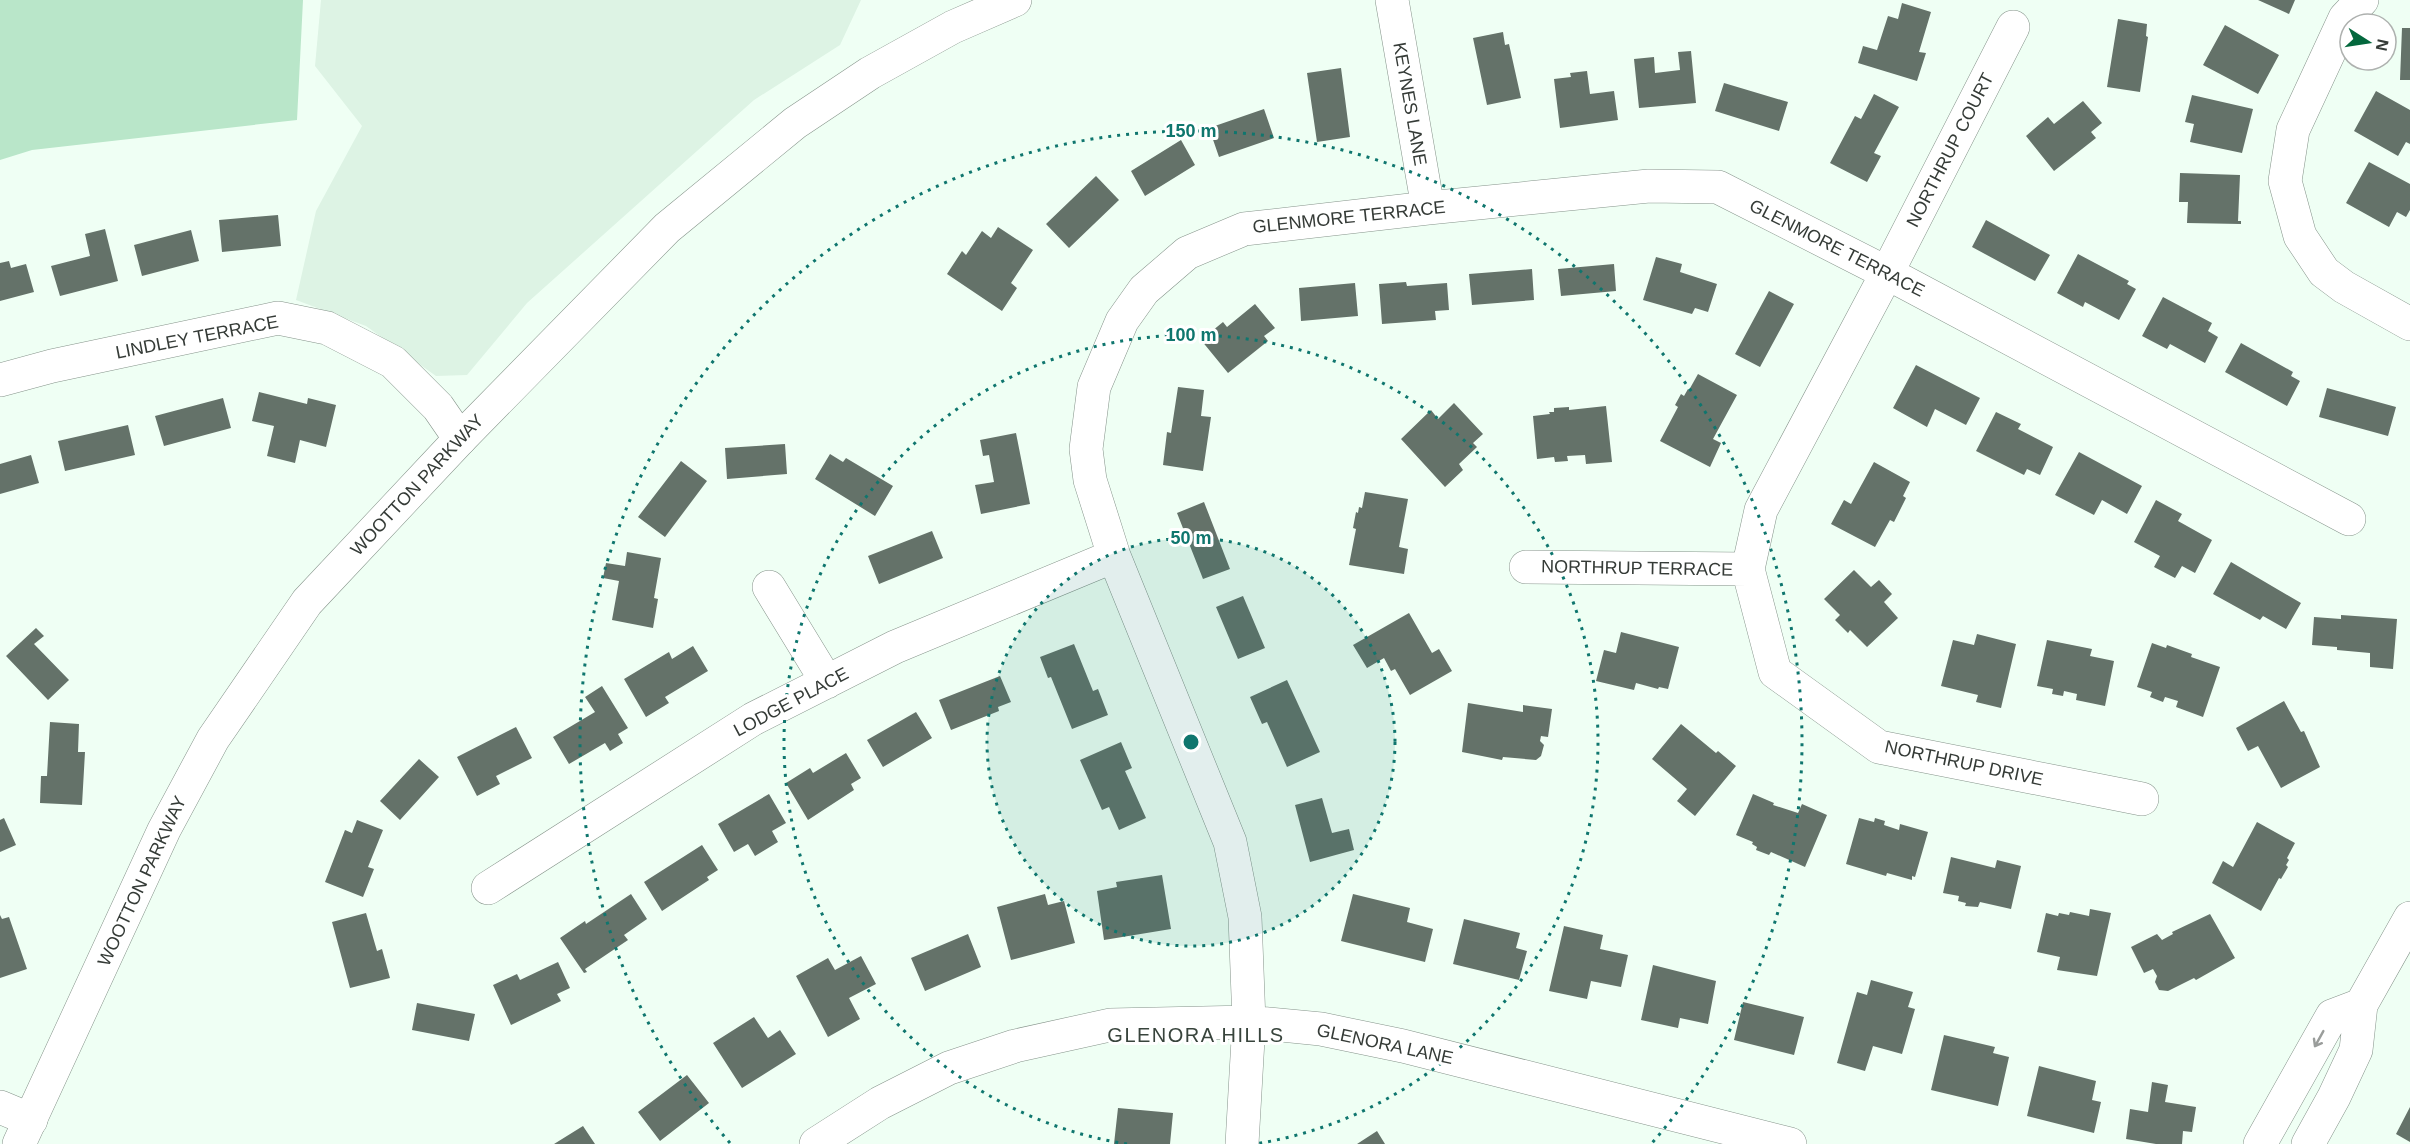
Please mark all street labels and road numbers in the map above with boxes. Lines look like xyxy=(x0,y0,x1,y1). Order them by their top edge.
street label: KEYNES LANE xyxy=(1389,41,1431,167)
street label: NORTHRUP COURT xyxy=(1902,70,1998,230)
street label: GLENMORE TERRACE xyxy=(1746,195,1928,301)
street label: GLENMORE TERRACE xyxy=(1252,197,1446,237)
street label: LINDLEY TERRACE xyxy=(114,311,280,363)
street label: WOOTTON PARKWAY xyxy=(346,410,488,560)
street label: NORTHRUP TERRACE xyxy=(1541,556,1733,580)
street label: LODGE PLACE xyxy=(730,663,852,741)
street label: NORTHRUP DRIVE xyxy=(1883,736,2045,790)
street label: WOOTTON PARKWAY xyxy=(94,793,190,969)
street label: GLENORA LANE xyxy=(1315,1020,1455,1068)

